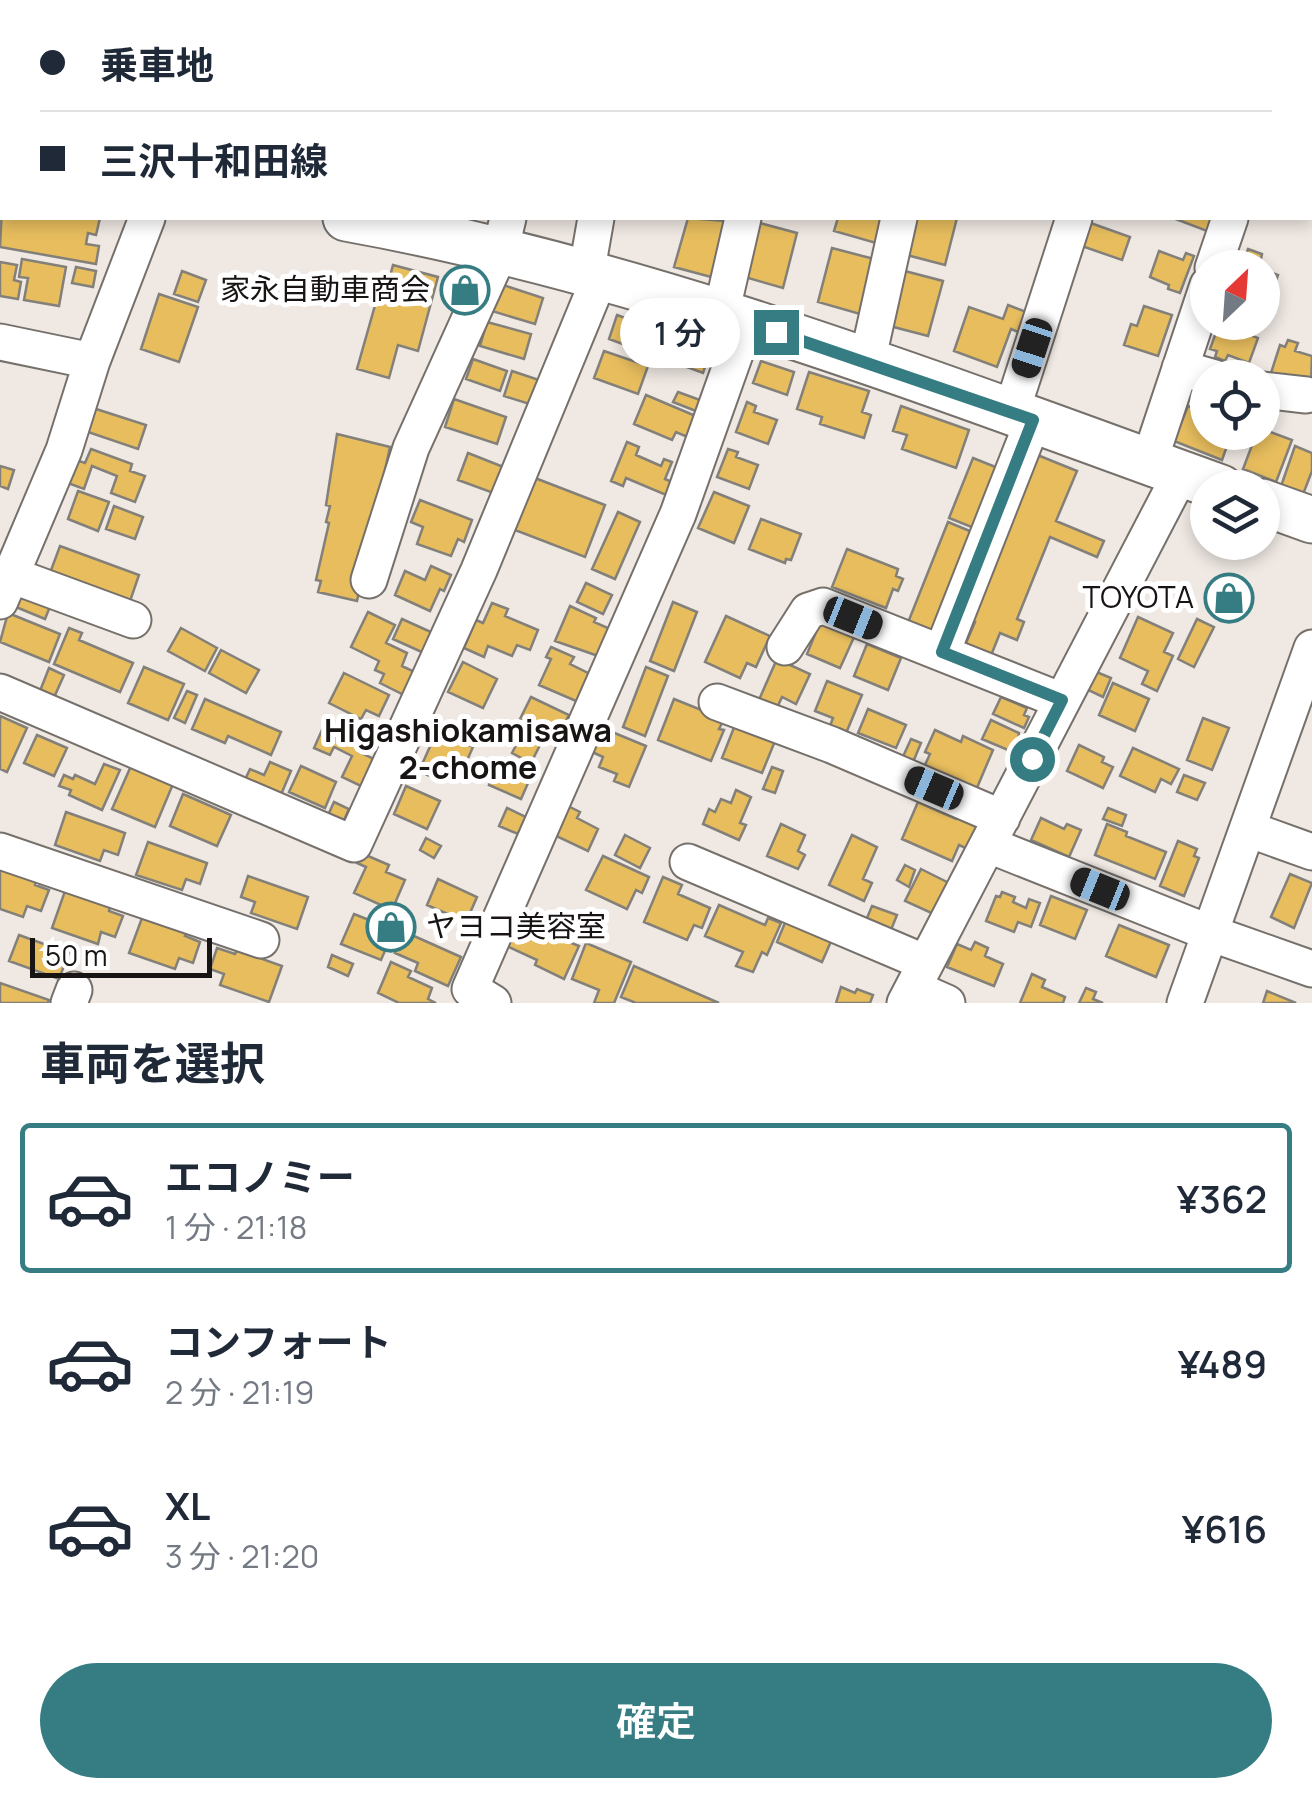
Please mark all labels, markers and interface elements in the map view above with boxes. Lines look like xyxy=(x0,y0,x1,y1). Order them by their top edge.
text: 乗車地 xyxy=(100,38,214,90)
text: 三沢十和田線 xyxy=(100,134,328,186)
north arrow xyxy=(1190,250,1280,340)
map controls xyxy=(1190,250,1280,560)
shop icon: 家永自動車商会 xyxy=(439,264,491,316)
place label: 家永自動車商会 xyxy=(220,268,430,309)
callout: 1 分 xyxy=(621,297,741,367)
route end xyxy=(754,310,799,355)
text: 1 分 xyxy=(654,311,706,355)
car xyxy=(1008,315,1056,381)
button: locate xyxy=(1190,360,1280,450)
button: layers xyxy=(1190,470,1280,560)
shop icon: TOYOTA xyxy=(1203,572,1255,624)
place label: TOYOTA xyxy=(1082,576,1194,617)
car xyxy=(820,593,886,643)
district label: Higashiokamisawa 2-chome xyxy=(324,708,612,789)
route start xyxy=(1010,737,1055,782)
car xyxy=(901,762,967,814)
car xyxy=(1067,864,1133,914)
shop icon: ヤヨコ美容室 xyxy=(365,901,417,953)
place label: ヤヨコ美容室 xyxy=(426,905,606,946)
scale bar xyxy=(30,933,212,978)
text: 50 m xyxy=(45,936,108,974)
text: 車両を選択 xyxy=(40,1032,265,1094)
text: エコノミー xyxy=(165,1150,355,1202)
icon: car xyxy=(45,1153,135,1243)
text: ¥362 xyxy=(1177,1172,1267,1224)
text: 1 分 · 21:18 xyxy=(165,1205,307,1249)
text: コンフォート xyxy=(165,1315,392,1367)
icon: car xyxy=(45,1318,135,1408)
text: ¥489 xyxy=(1178,1337,1267,1389)
text: 2 分 · 21:19 xyxy=(165,1370,314,1414)
text: XL xyxy=(165,1479,210,1531)
icon: car xyxy=(45,1483,135,1573)
text: ¥616 xyxy=(1182,1502,1267,1554)
text: 3 分 · 21:20 xyxy=(165,1534,319,1578)
button: 確定 xyxy=(40,1663,1272,1778)

